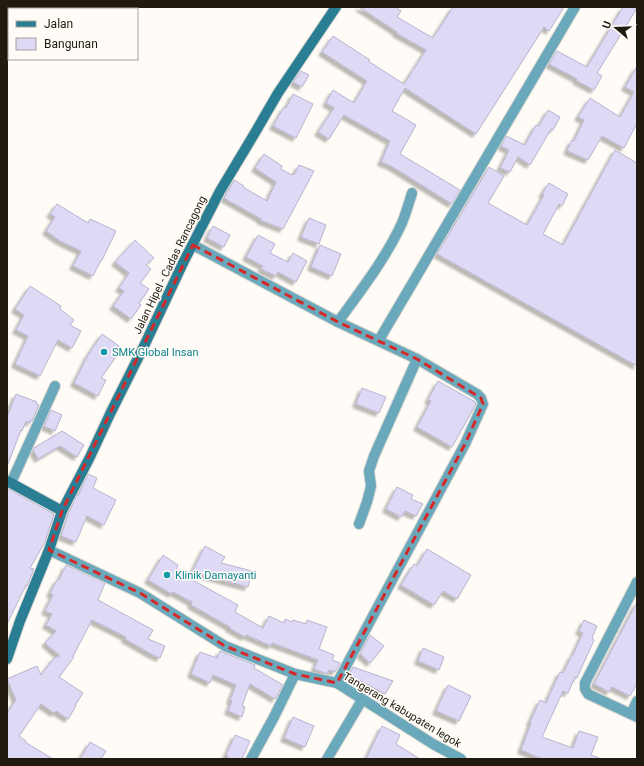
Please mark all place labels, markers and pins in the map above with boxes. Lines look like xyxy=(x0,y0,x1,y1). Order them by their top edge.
place label: SMK Global Insan xyxy=(112,346,199,359)
marker: SMK Global Insan xyxy=(99,347,109,357)
place label: Klinik Damayanti xyxy=(175,569,257,582)
marker: Klinik Damayanti xyxy=(162,570,172,580)

